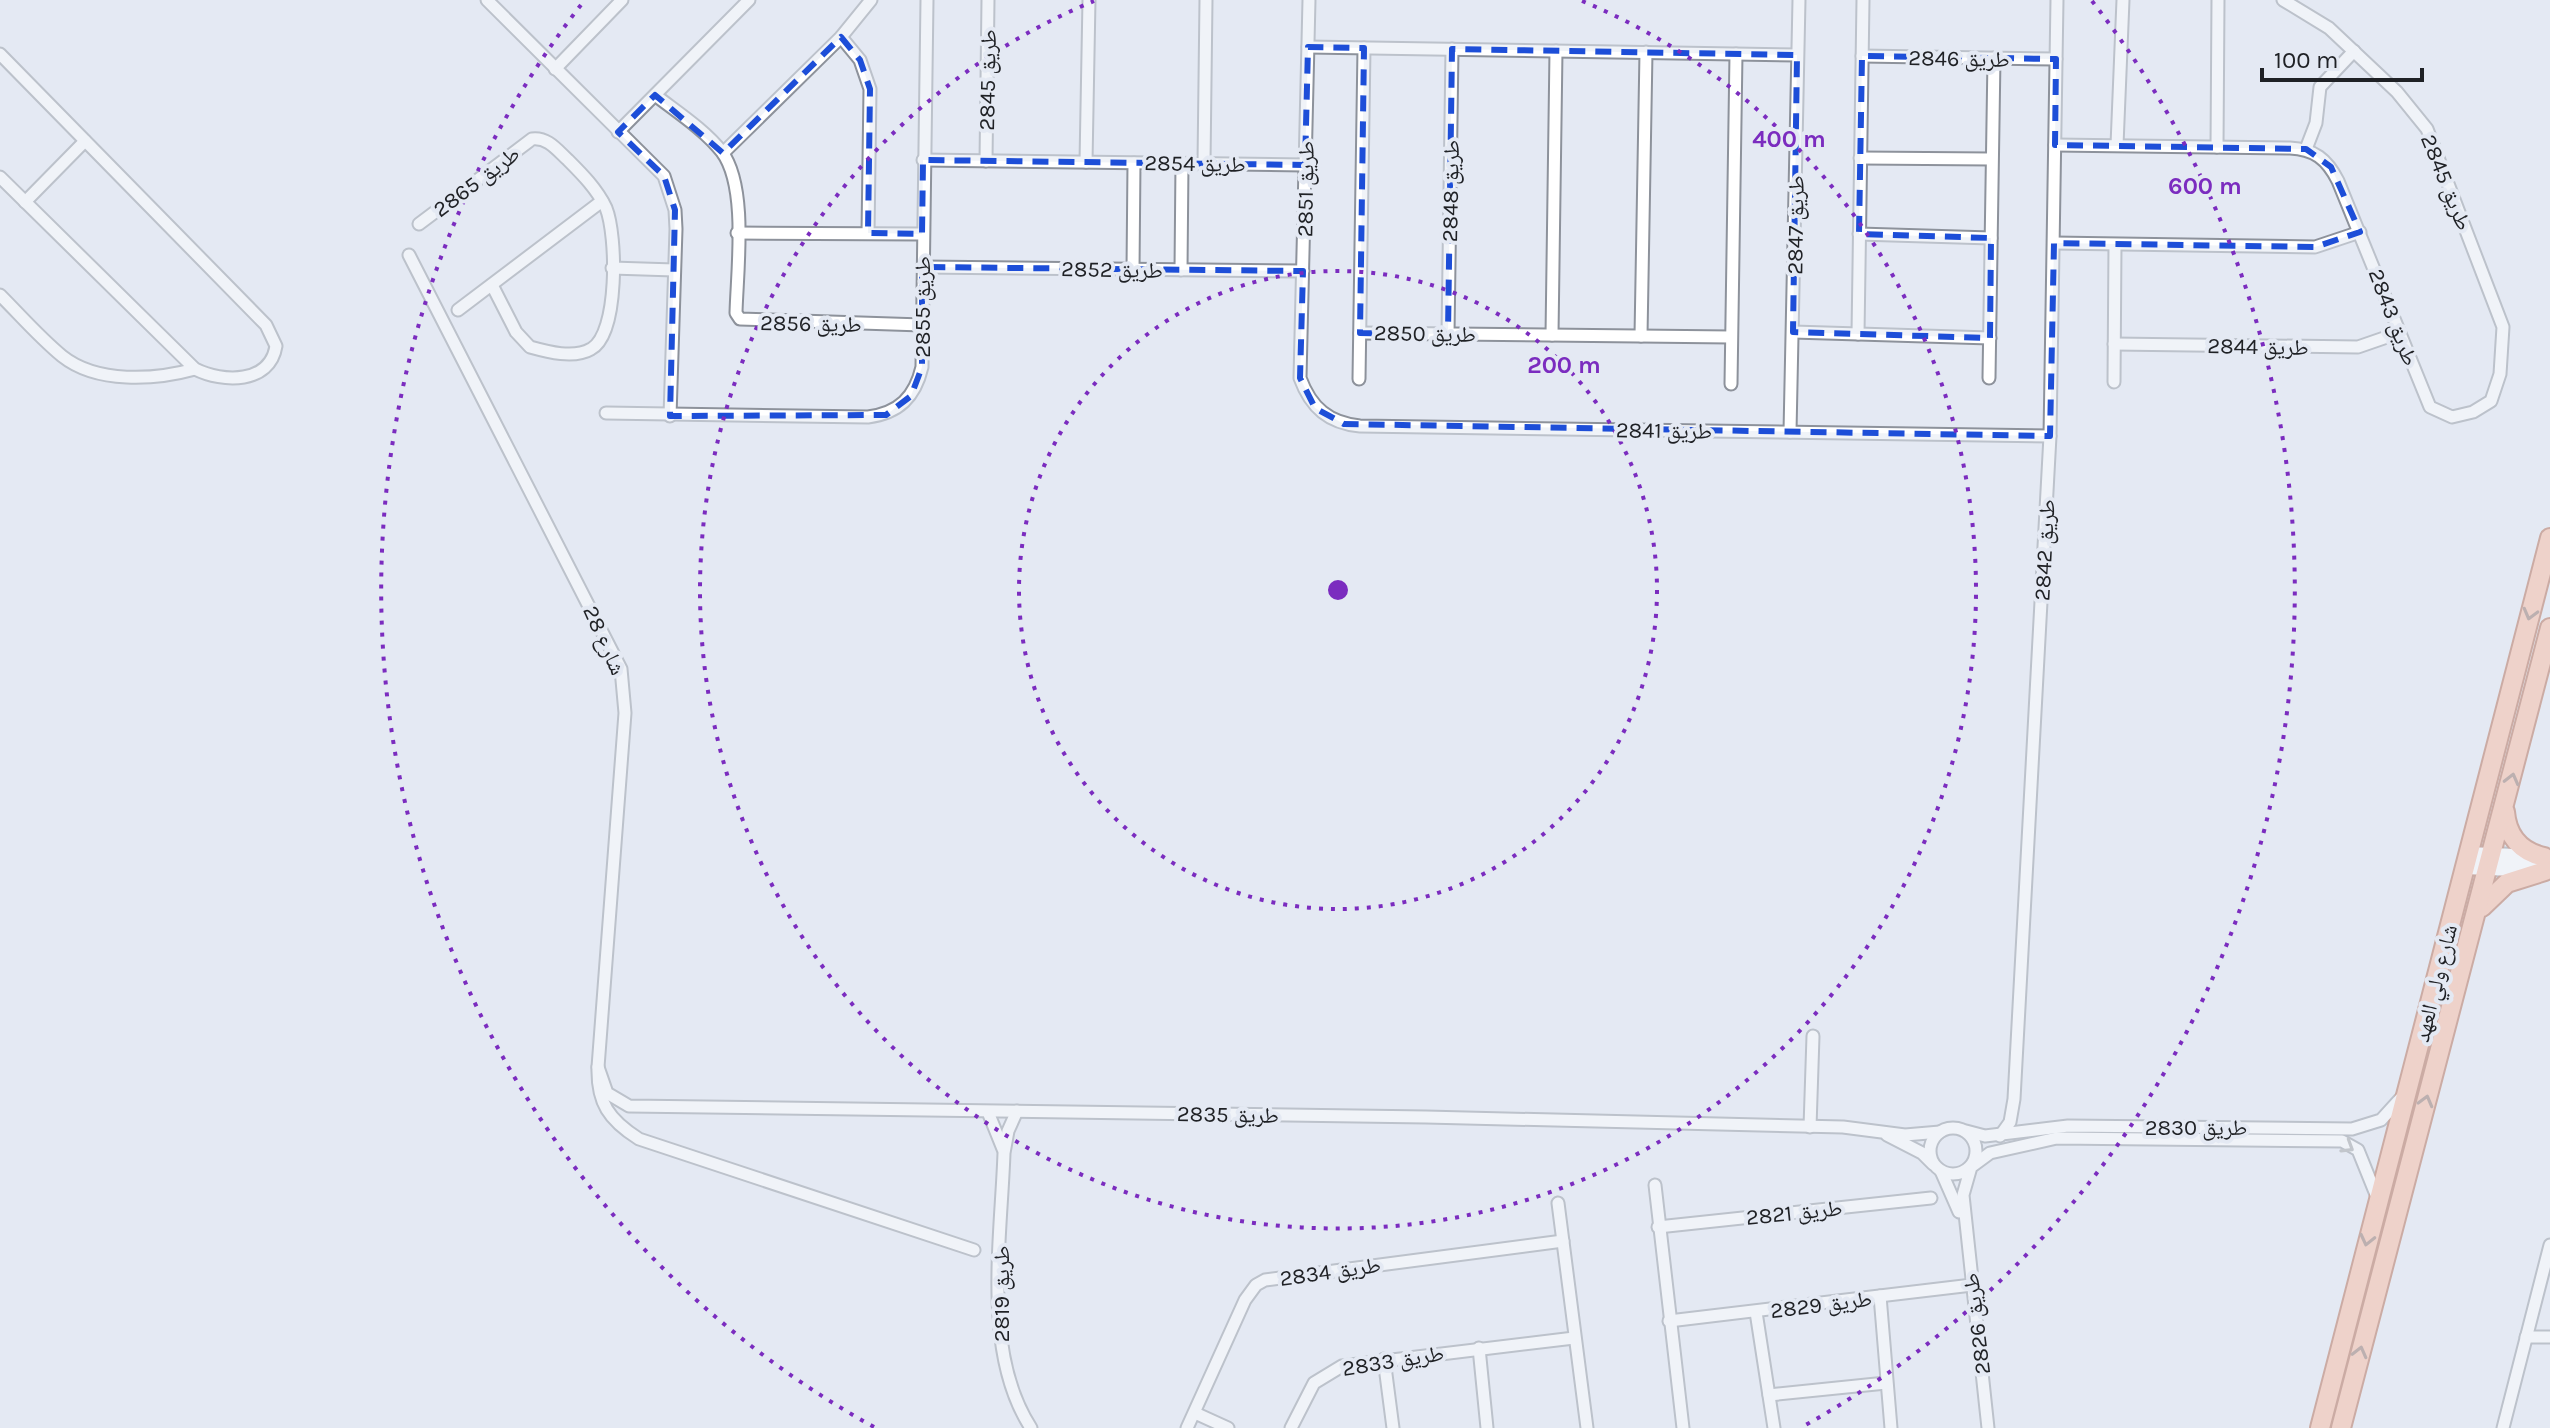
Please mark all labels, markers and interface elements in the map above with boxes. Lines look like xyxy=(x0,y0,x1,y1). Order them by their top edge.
street label: طريق 2845 xyxy=(974,29,1002,131)
scale bar xyxy=(2262,32,2422,82)
street label: طريق 2846 xyxy=(1908,45,2010,73)
text: 100 m xyxy=(2274,46,2339,74)
text: 400 m xyxy=(1752,125,1826,153)
street label: طريق 2845 xyxy=(2415,131,2477,234)
street label: طريق 2848 xyxy=(1437,140,1465,242)
street label: طريق 2865 xyxy=(428,141,525,223)
street label: طريق 2851 xyxy=(1292,141,1320,237)
street label: طريق 2854 xyxy=(1144,150,1246,178)
text: 600 m xyxy=(2168,172,2242,200)
street label: طريق 2847 xyxy=(1782,175,1810,275)
street label: طريق 2855 xyxy=(910,256,936,358)
street label: طريق 2852 xyxy=(1061,256,1163,284)
street label: طريق 2843 xyxy=(2363,265,2423,370)
street label: طريق 2856 xyxy=(760,310,862,338)
street label: طريق 2850 xyxy=(1374,320,1476,348)
street label: طريق 2844 xyxy=(2207,333,2309,361)
text: 200 m xyxy=(1527,351,1601,379)
street label: طريق 2841 xyxy=(1616,417,1712,445)
street label: طريق 2842 xyxy=(2029,499,2061,601)
centre of rings xyxy=(1324,576,1352,604)
street label: شارع 28 xyxy=(577,602,631,679)
one-way arrow xyxy=(2523,606,2540,620)
one-way arrow xyxy=(2503,773,2520,787)
street label: شارع ولي العهد xyxy=(2409,922,2467,1046)
one-way arrow xyxy=(2416,1094,2433,1108)
street label: طريق 2835 xyxy=(1177,1101,1279,1129)
street label: طريق 2830 xyxy=(2145,1115,2247,1141)
one-way arrow xyxy=(2340,1137,2354,1152)
street label: طريق 2821 xyxy=(1745,1195,1844,1231)
one-way arrow xyxy=(2359,1233,2376,1247)
street label: طريق 2819 xyxy=(989,1246,1015,1342)
street label: طريق 2834 xyxy=(1278,1252,1382,1292)
street label: طريق 2826 xyxy=(1958,1272,1996,1376)
street label: طريق 2829 xyxy=(1769,1286,1873,1324)
street label: طريق 2833 xyxy=(1340,1340,1446,1382)
one-way arrow xyxy=(2351,1346,2368,1360)

